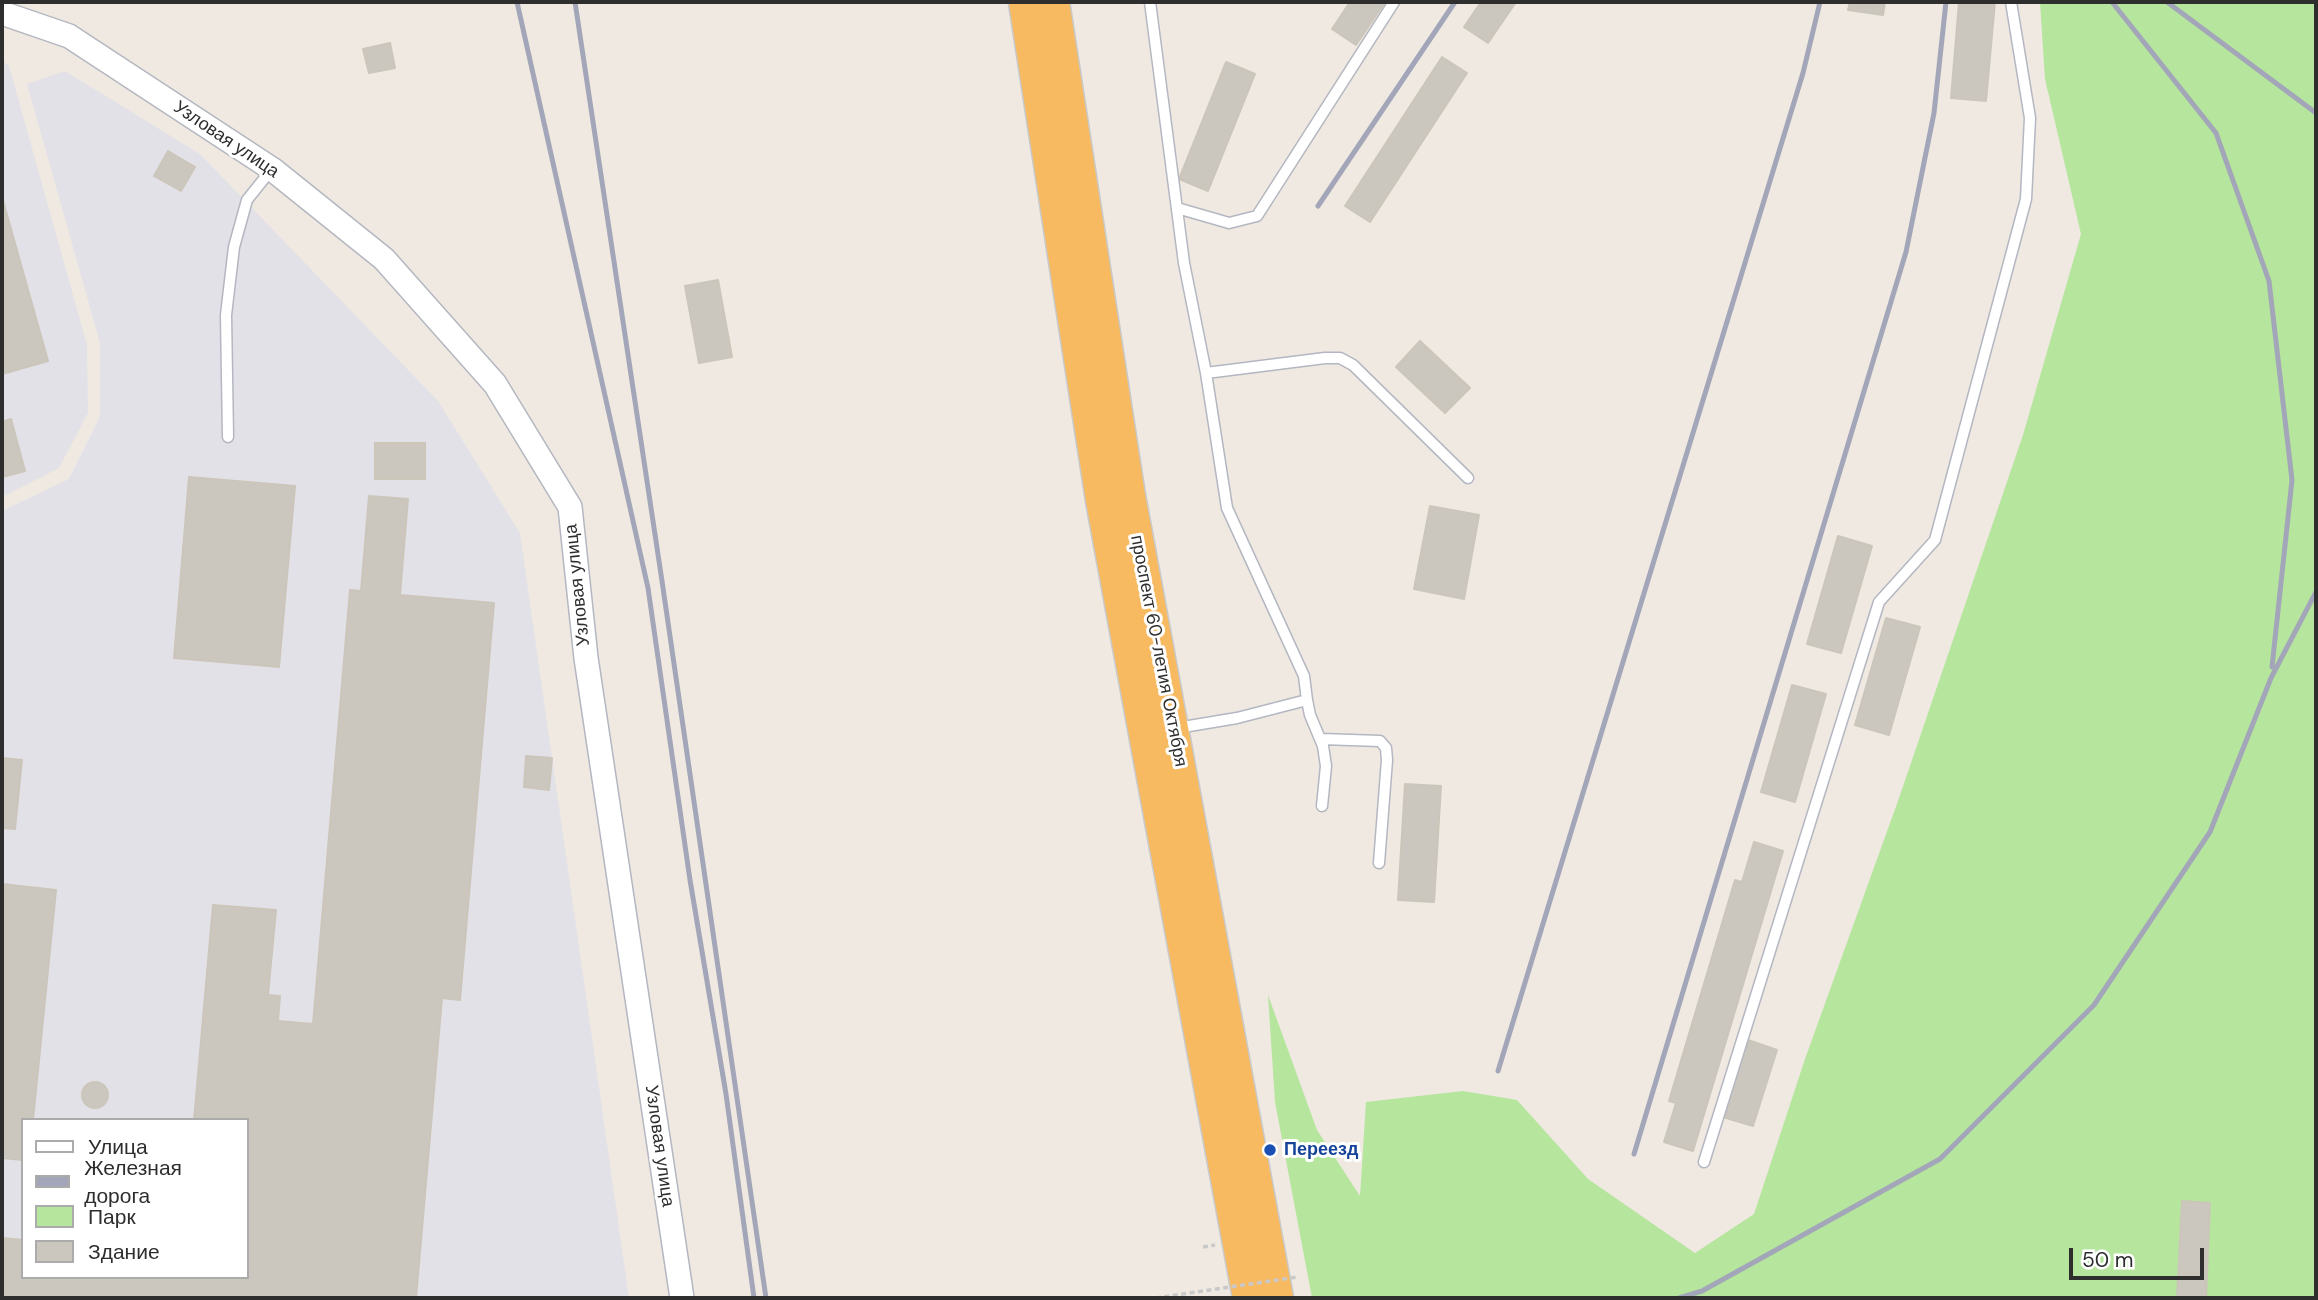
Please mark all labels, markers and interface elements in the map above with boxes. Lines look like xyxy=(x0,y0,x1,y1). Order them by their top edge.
street label: Узловая улица xyxy=(169,97,283,183)
street label: Узловая улица xyxy=(561,523,595,647)
street label: проспект 60-летия Октября xyxy=(1125,533,1191,769)
street label: Узловая улица xyxy=(640,1084,678,1208)
legend xyxy=(21,1118,248,1279)
text: Улица xyxy=(88,1133,148,1161)
place label: Переезд xyxy=(1284,1139,1358,1161)
marker: Переезд xyxy=(1262,1142,1278,1158)
text: Железная дорога xyxy=(84,1154,182,1210)
text: Парк xyxy=(88,1203,136,1231)
scale bar xyxy=(2073,1234,2208,1278)
text: Здание xyxy=(88,1238,160,1266)
text: 50 m xyxy=(2082,1246,2133,1274)

